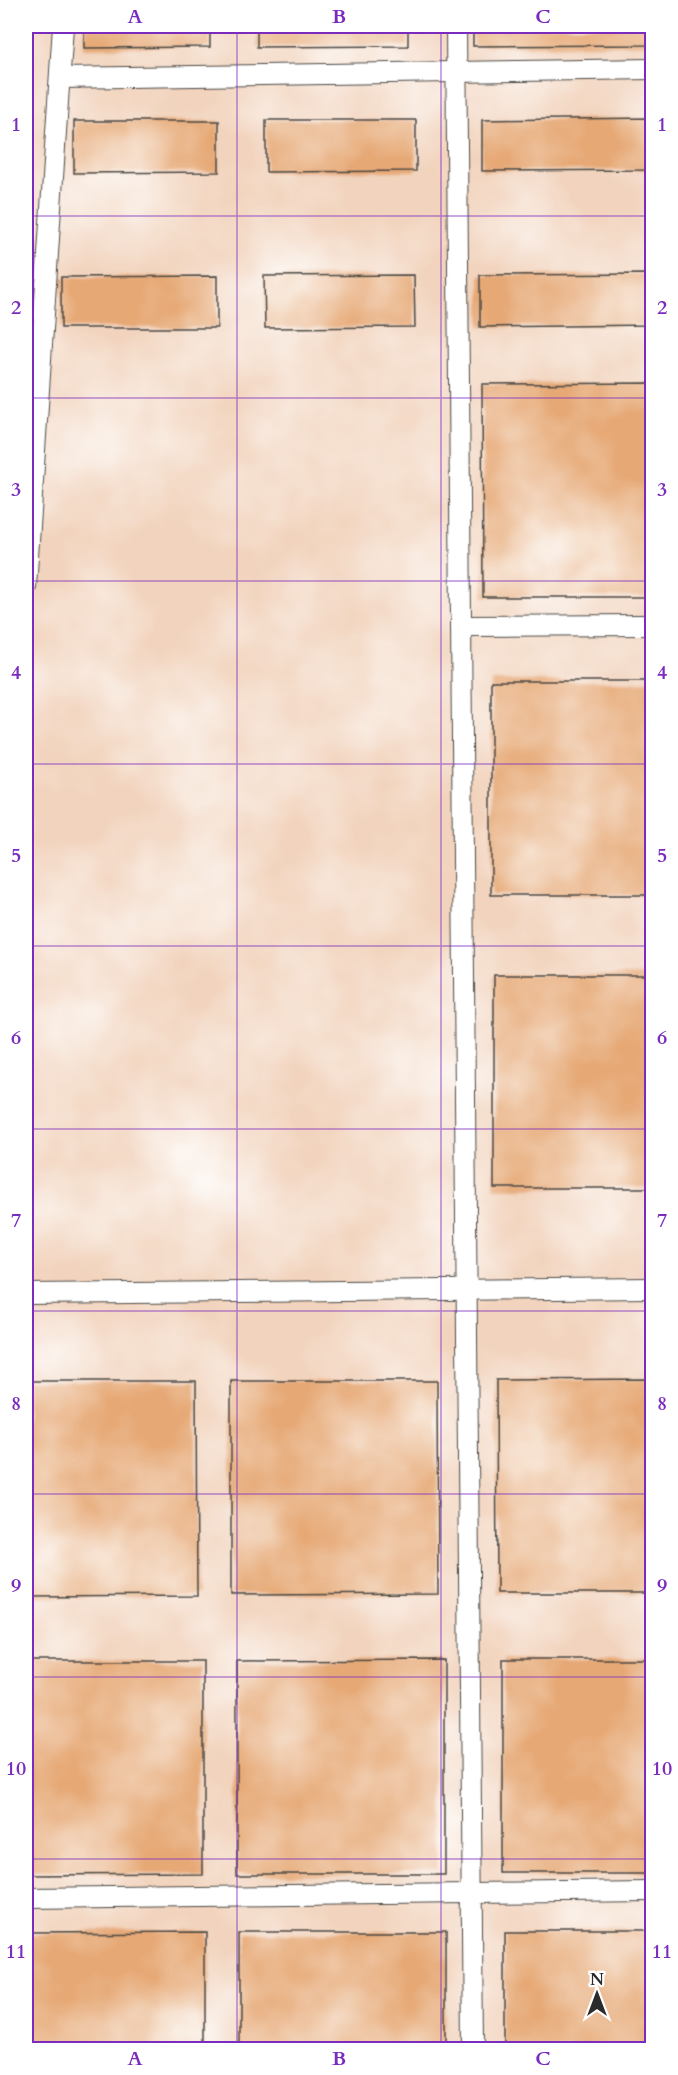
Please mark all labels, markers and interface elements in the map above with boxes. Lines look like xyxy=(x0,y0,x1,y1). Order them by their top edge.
text: A xyxy=(127,3,143,30)
text: B xyxy=(332,3,346,30)
text: C xyxy=(535,3,551,30)
text: 1 xyxy=(11,111,21,138)
text: 1 xyxy=(657,111,667,138)
text: 2 xyxy=(11,294,21,321)
text: 2 xyxy=(657,294,667,321)
text: 3 xyxy=(11,476,21,503)
text: 3 xyxy=(657,476,667,503)
text: 4 xyxy=(11,659,21,686)
text: 4 xyxy=(657,659,667,686)
text: 5 xyxy=(11,842,21,869)
text: 5 xyxy=(657,842,667,869)
text: 6 xyxy=(11,1024,21,1051)
text: 6 xyxy=(657,1024,667,1051)
text: 7 xyxy=(11,1207,21,1234)
text: 7 xyxy=(657,1207,667,1234)
text: 8 xyxy=(11,1390,21,1417)
text: 8 xyxy=(657,1390,667,1417)
text: 9 xyxy=(11,1572,21,1599)
text: 9 xyxy=(657,1572,667,1599)
text: 10 xyxy=(6,1755,26,1782)
text: 10 xyxy=(652,1755,672,1782)
text: 11 xyxy=(6,1938,26,1965)
text: 11 xyxy=(652,1938,672,1965)
north arrow xyxy=(567,1964,627,2024)
text: N xyxy=(590,1969,604,1991)
text: A xyxy=(127,2045,143,2072)
text: B xyxy=(332,2045,346,2072)
text: C xyxy=(535,2045,551,2072)

